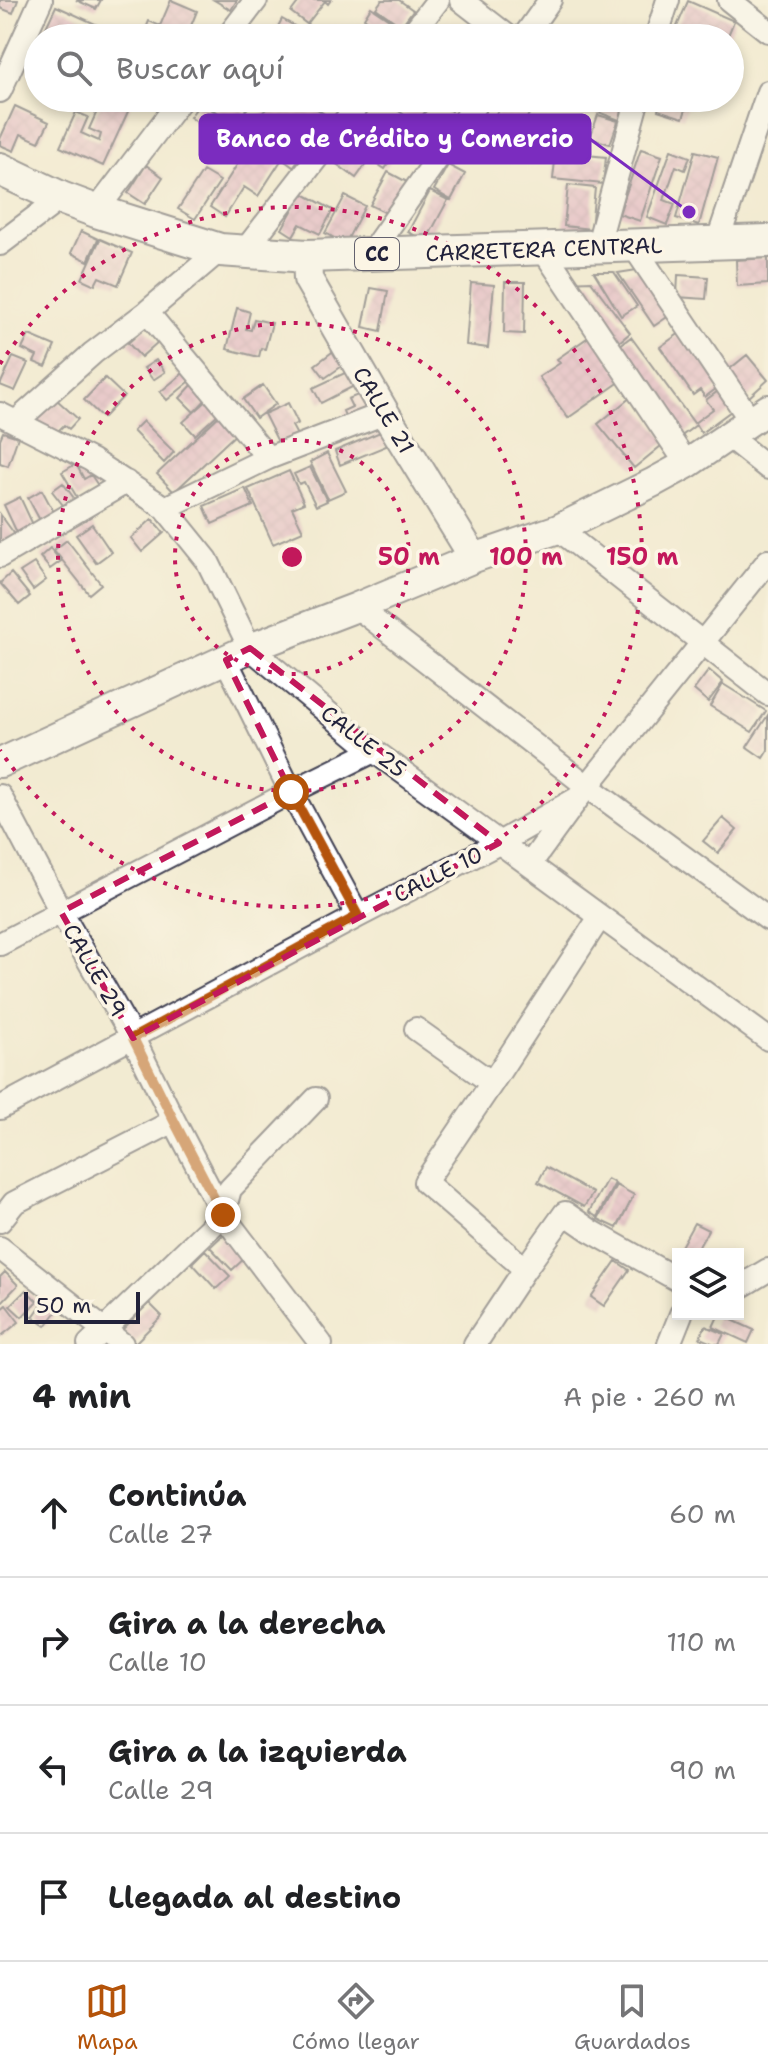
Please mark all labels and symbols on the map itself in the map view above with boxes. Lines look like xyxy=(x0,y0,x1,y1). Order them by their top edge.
callout: Banco de Crédito y Comercio xyxy=(200,115,590,163)
text: Banco de Crédito y Comercio xyxy=(216,123,574,155)
street label: CARRETERA CENTRAL xyxy=(425,231,663,268)
road number: CC xyxy=(355,238,399,270)
street label: CALLE 21 xyxy=(346,361,421,459)
text: 50 m xyxy=(378,541,440,573)
text: 100 m xyxy=(489,541,563,573)
text: 150 m xyxy=(606,541,678,573)
centre of rings xyxy=(278,543,306,571)
street label: CALLE 25 xyxy=(315,699,413,784)
route start xyxy=(273,774,309,810)
street label: CALLE 10 xyxy=(388,840,488,909)
street label: CALLE 29 xyxy=(56,919,133,1022)
route end xyxy=(205,1197,241,1233)
scale bar xyxy=(24,1288,140,1324)

